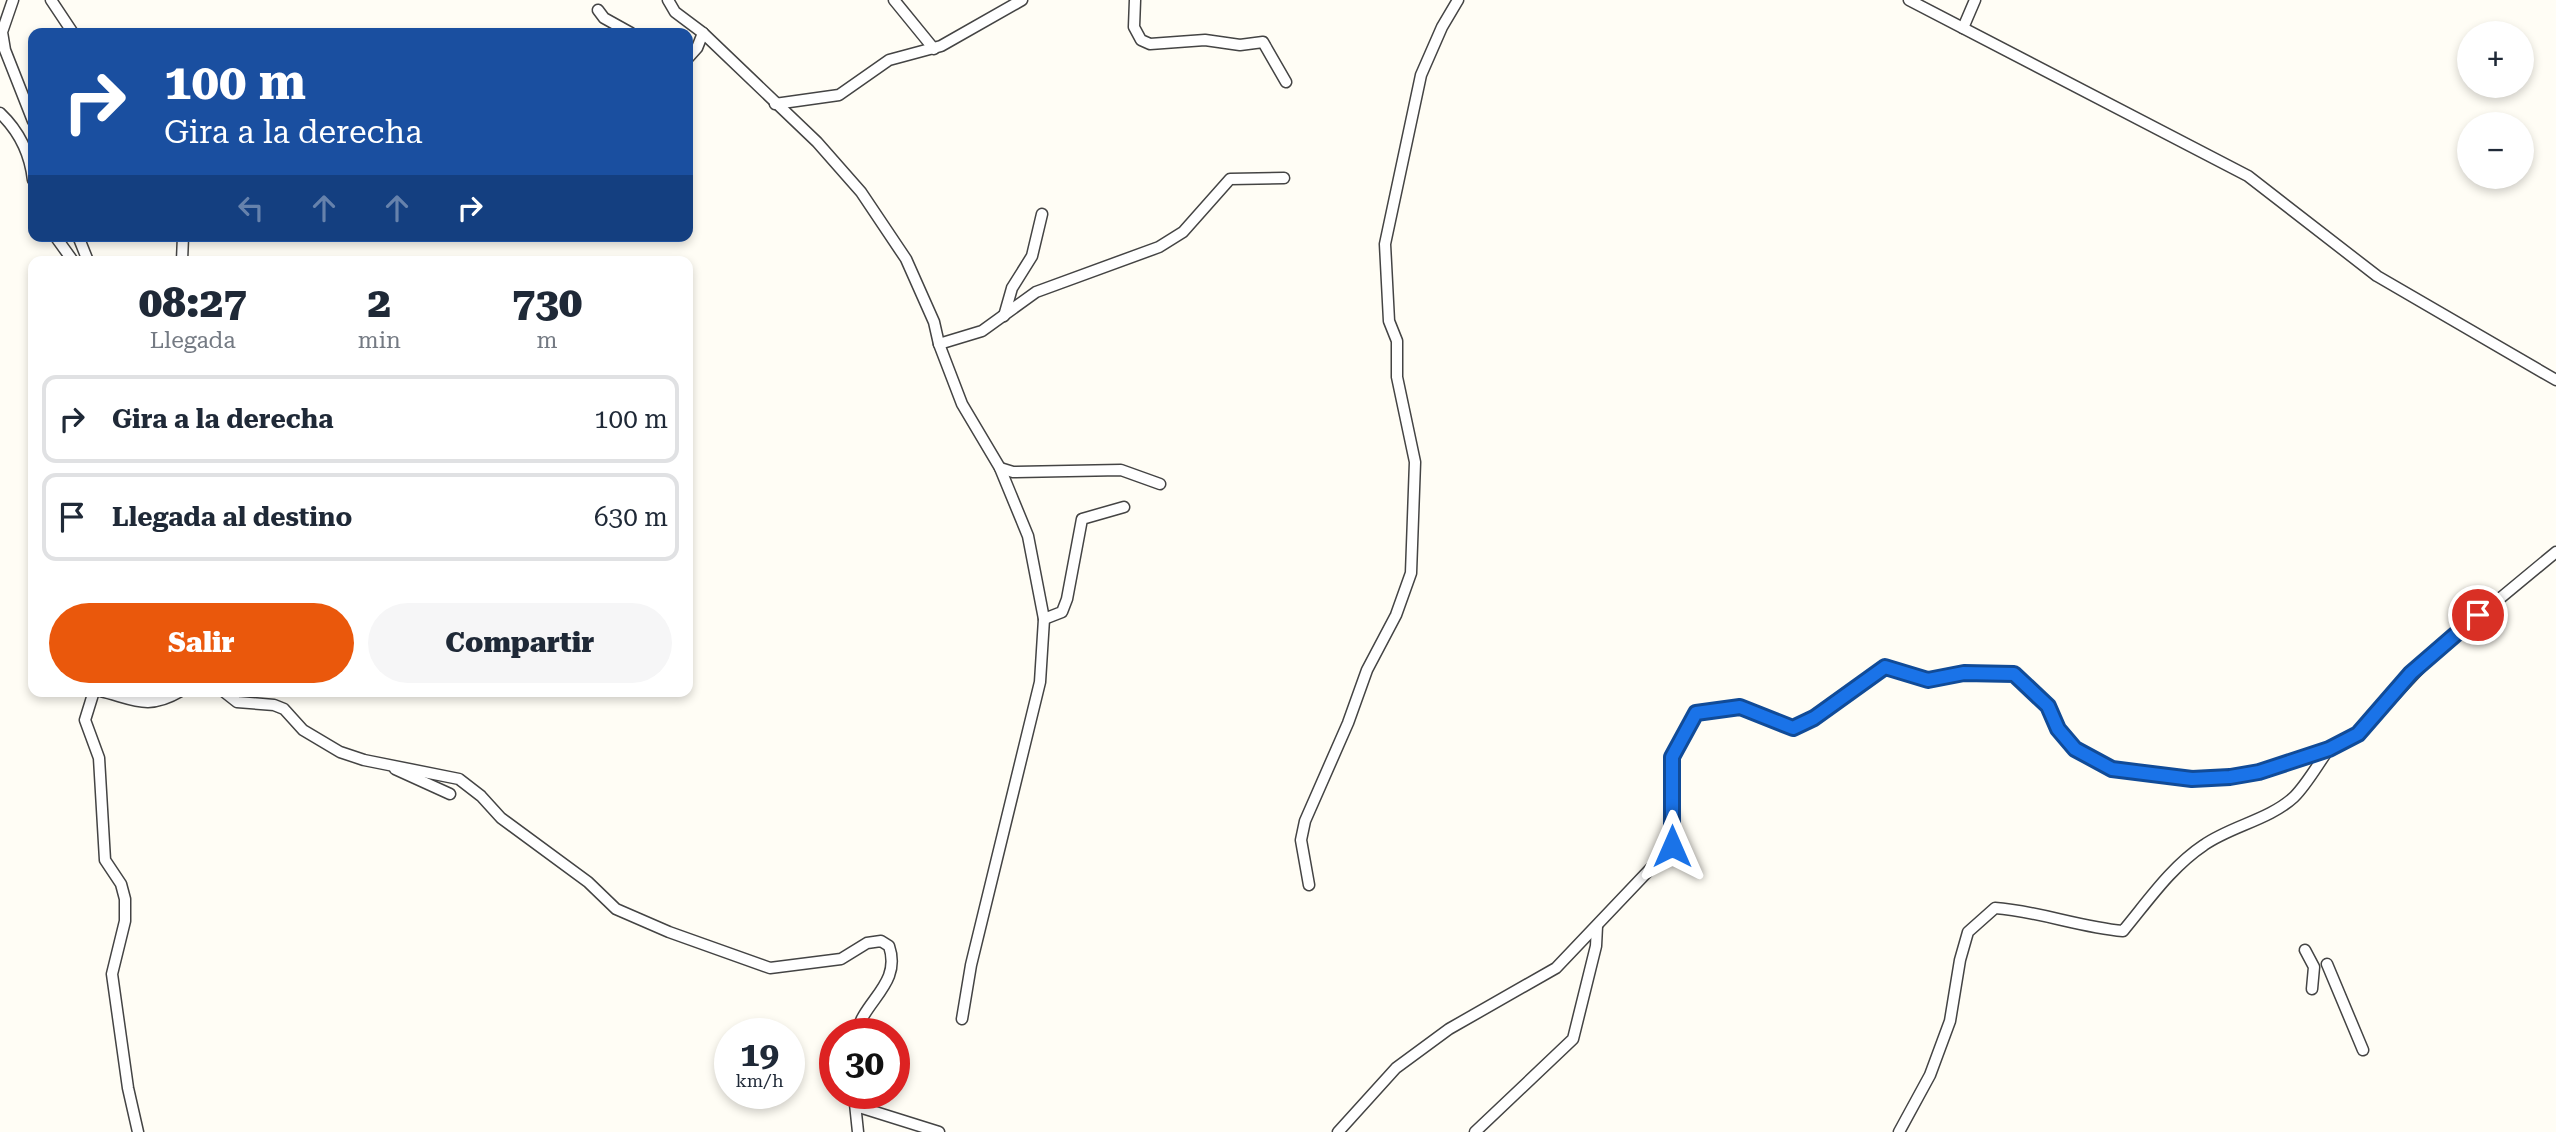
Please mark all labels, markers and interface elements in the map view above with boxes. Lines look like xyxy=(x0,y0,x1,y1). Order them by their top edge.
map controls xyxy=(2457,21,2534,189)
button: + xyxy=(2457,21,2534,98)
text: 100 m xyxy=(164,54,306,111)
icon: right xyxy=(49,56,140,147)
button: − xyxy=(2457,112,2534,189)
text: Gira a la derecha xyxy=(164,113,423,151)
icon: left xyxy=(232,189,270,227)
icon: ahead xyxy=(305,189,343,227)
icon: ahead xyxy=(378,189,416,227)
icon: right xyxy=(451,189,489,227)
text: 08:27 xyxy=(139,278,247,327)
text: 2 xyxy=(367,278,391,327)
text: 730 xyxy=(512,278,582,327)
text: Llegada xyxy=(150,327,236,354)
text: min xyxy=(358,327,401,354)
text: m xyxy=(536,327,557,354)
icon: right xyxy=(53,400,91,438)
text: Gira a la derecha xyxy=(112,404,333,434)
text: 100 m xyxy=(594,404,668,434)
icon: arrive xyxy=(53,498,91,536)
text: Llegada al destino xyxy=(112,502,352,532)
text: 630 m xyxy=(594,502,668,532)
pin xyxy=(2448,585,2508,645)
icon: arrive xyxy=(2459,596,2497,634)
button: Salir xyxy=(49,603,354,683)
button: Compartir xyxy=(368,603,672,683)
position arrow xyxy=(1635,809,1709,883)
speed limit sign: 30 xyxy=(819,1018,910,1109)
text: 19 xyxy=(740,1034,779,1075)
text: km/h xyxy=(735,1070,784,1091)

